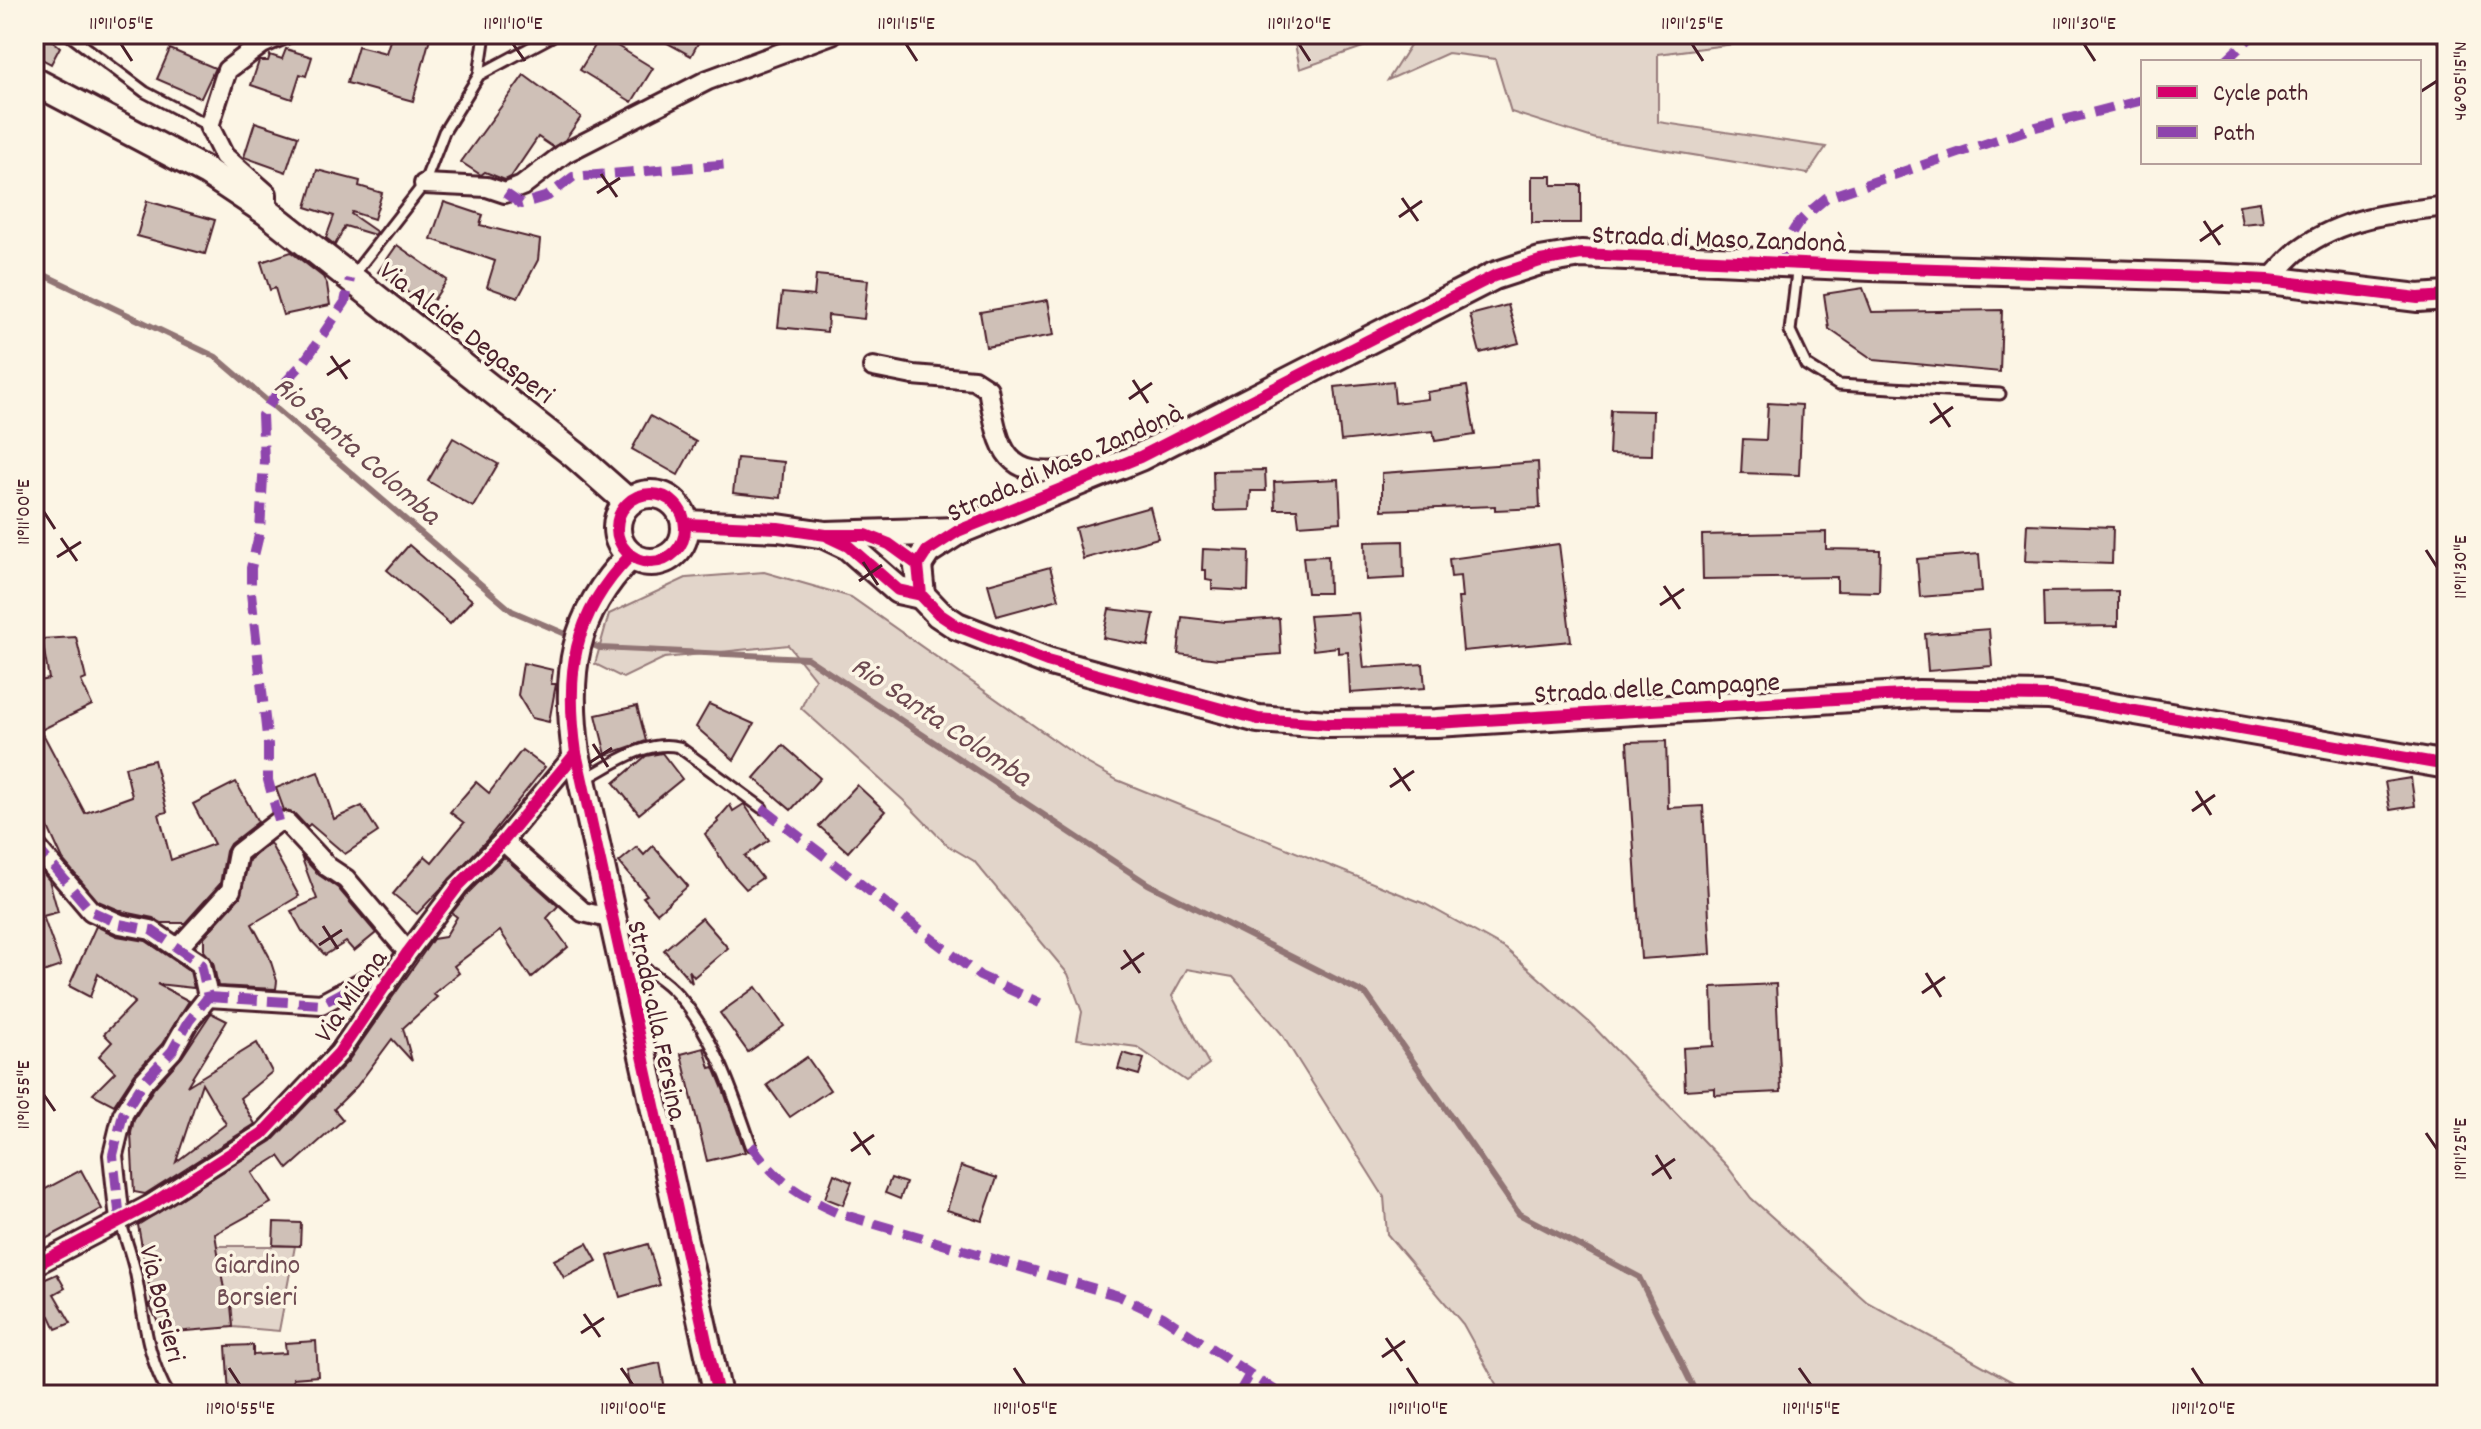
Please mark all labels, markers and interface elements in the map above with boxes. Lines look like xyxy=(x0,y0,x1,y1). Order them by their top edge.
text: 11°11'05"E xyxy=(89,11,153,39)
text: 11°11'10"E xyxy=(483,11,543,39)
text: 11°11'15"E xyxy=(877,11,935,39)
text: 11°11'20"E xyxy=(1267,11,1331,39)
text: 11°11'25"E xyxy=(1661,11,1723,39)
text: 11°11'30"E xyxy=(2052,11,2116,39)
text: 46°05'15"N xyxy=(2448,41,2476,121)
legend xyxy=(2141,60,2421,164)
text: Cycle path xyxy=(2213,78,2308,112)
text: Path xyxy=(2213,118,2255,152)
street label: Strada di Maso Zandonà xyxy=(1591,218,1847,266)
street label: Via Alcide Degasperi xyxy=(369,254,561,416)
water label: Rio Santa Colomba xyxy=(262,367,450,539)
street label: Strada di Maso Zandonà xyxy=(942,395,1191,536)
text: 11°11'00"E xyxy=(11,479,39,545)
text: 11°11'30"E xyxy=(2448,535,2476,599)
water label: Rio Santa Colomba xyxy=(840,647,1040,801)
street label: Strada delle Campagne xyxy=(1533,665,1781,717)
street label: Strada alla Fersina xyxy=(613,918,695,1125)
street label: Via Milana xyxy=(306,942,400,1053)
text: 11°10'55"E xyxy=(11,1060,39,1130)
text: 11°11'25"E xyxy=(2448,1118,2476,1180)
street label: Via Borsieri xyxy=(125,1242,193,1367)
park label: Giardino Borsieri xyxy=(214,1248,300,1320)
text: 11°10'55"E xyxy=(205,1396,275,1424)
text: 11°11'00"E xyxy=(600,1396,666,1424)
text: 11°11'05"E xyxy=(993,1396,1057,1424)
text: 11°11'10"E xyxy=(1388,1396,1448,1424)
text: 11°11'15"E xyxy=(1782,1396,1840,1424)
text: 11°11'20"E xyxy=(2171,1396,2235,1424)

